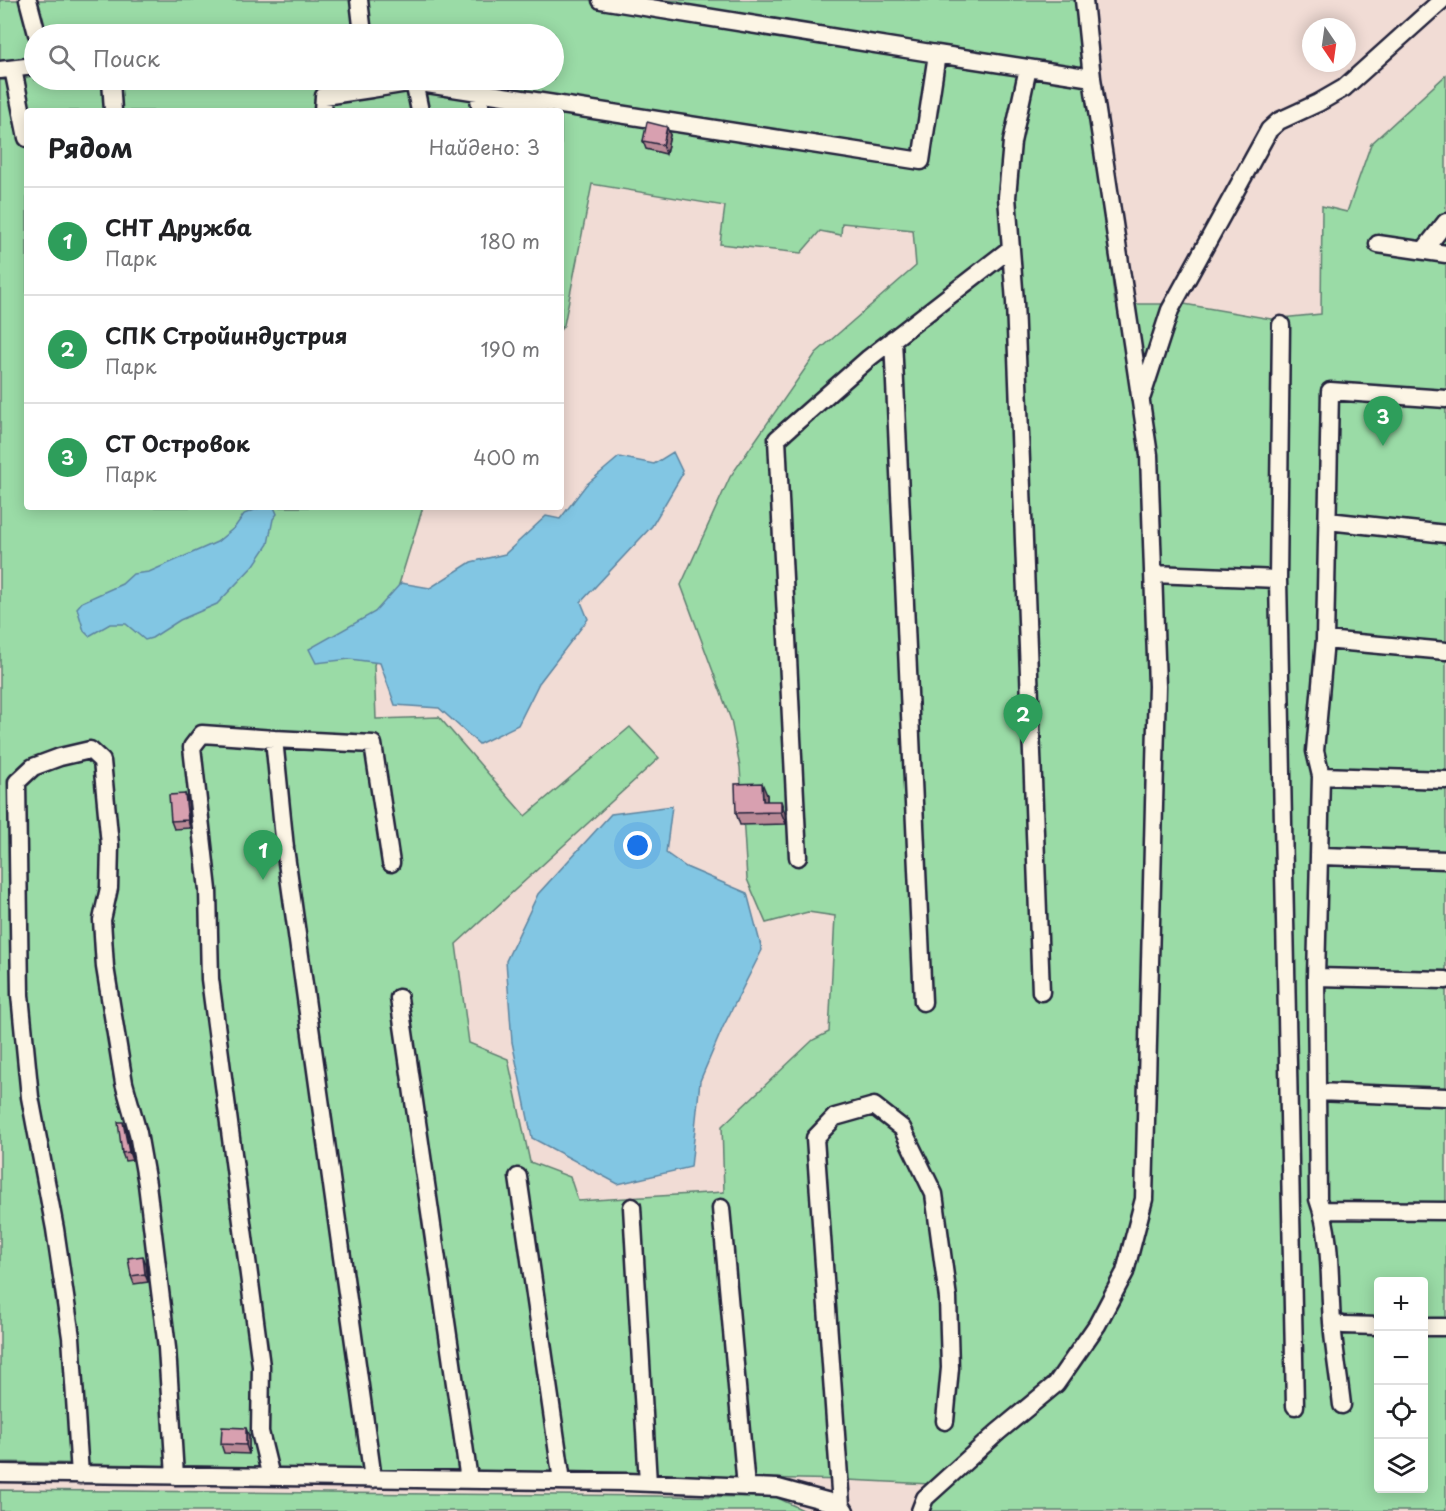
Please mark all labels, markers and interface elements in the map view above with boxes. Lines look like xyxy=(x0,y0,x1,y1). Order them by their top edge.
north arrow xyxy=(1302,18,1356,72)
search box xyxy=(24,24,564,90)
icon: search xyxy=(45,41,78,74)
text: Поиск xyxy=(93,41,160,74)
text: Рядом xyxy=(48,128,133,167)
text: Найдено: 3 xyxy=(429,132,540,162)
text: СНТ Дружба xyxy=(105,210,252,243)
text: 1 xyxy=(63,226,72,256)
text: 180 m xyxy=(480,226,540,256)
text: Парк xyxy=(105,243,157,273)
text: СПК Стройиндустрия xyxy=(105,318,348,351)
text: 2 xyxy=(60,334,75,364)
text: 190 m xyxy=(481,334,540,364)
text: Парк xyxy=(105,351,157,381)
pin: 3 xyxy=(1364,396,1402,446)
text: СТ Островок xyxy=(105,426,250,459)
text: 3 xyxy=(61,442,74,472)
text: 400 m xyxy=(473,442,540,472)
text: Парк xyxy=(105,459,157,489)
pin: 2 xyxy=(1004,694,1042,744)
pin: 1 xyxy=(244,830,282,880)
your location xyxy=(623,831,652,860)
map controls xyxy=(1374,1277,1428,1493)
button: + xyxy=(1374,1277,1428,1331)
button: − xyxy=(1374,1331,1428,1385)
button: locate xyxy=(1374,1385,1428,1439)
button: layers xyxy=(1374,1439,1428,1493)

